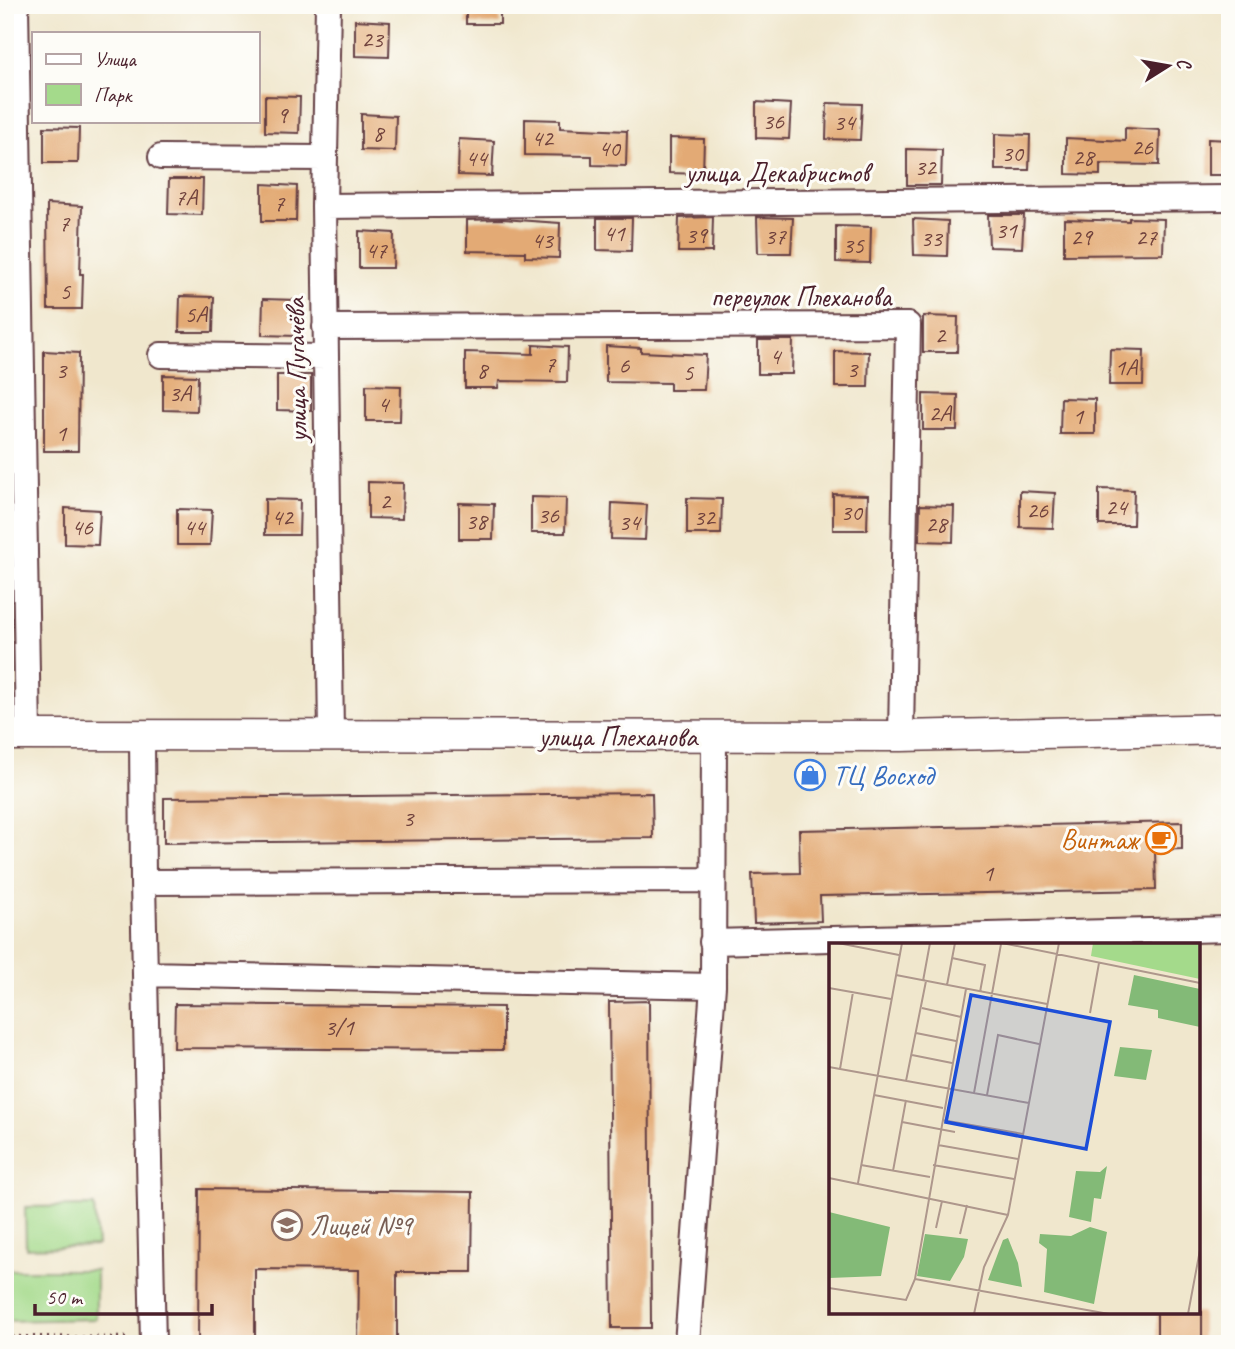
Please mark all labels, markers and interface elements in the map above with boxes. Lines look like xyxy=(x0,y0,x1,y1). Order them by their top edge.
house number: 23 xyxy=(361,24,385,54)
legend xyxy=(32,32,259,122)
north arrow xyxy=(1134,32,1204,102)
text: Улица xyxy=(94,46,137,72)
text: С xyxy=(1171,56,1197,72)
text: Парк xyxy=(94,82,134,108)
house number: 9 xyxy=(277,100,290,130)
house number: 36 xyxy=(762,106,785,136)
house number: 34 xyxy=(833,107,857,137)
house number: 8 xyxy=(373,118,386,148)
house number: 42 xyxy=(531,123,555,153)
house number: 26 xyxy=(1131,132,1154,162)
house number: 40 xyxy=(598,133,622,163)
house number: 30 xyxy=(1001,138,1025,168)
house number: 28 xyxy=(1072,142,1096,172)
house number: 44 xyxy=(465,143,489,173)
house number: 32 xyxy=(914,152,938,182)
street label: улица Декабристов xyxy=(683,155,874,190)
house number: 7А xyxy=(175,182,198,212)
house number: 7 xyxy=(274,188,286,218)
house number: 7 xyxy=(59,208,71,238)
house number: 31 xyxy=(995,215,1018,245)
house number: 41 xyxy=(603,218,626,248)
house number: 39 xyxy=(685,220,709,250)
house number: 37 xyxy=(764,221,787,251)
house number: 29 xyxy=(1070,222,1094,252)
house number: 27 xyxy=(1135,222,1158,252)
house number: 33 xyxy=(920,223,944,253)
house number: 43 xyxy=(531,225,555,255)
house number: 35 xyxy=(842,230,865,260)
house number: 47 xyxy=(365,235,388,265)
house number: 5 xyxy=(60,276,72,306)
street label: переулок Плеханова xyxy=(711,279,893,314)
street label: улица Пугачёва xyxy=(277,296,315,445)
house number: 5А xyxy=(185,299,208,329)
house number: 2 xyxy=(935,320,948,350)
house number: 4 xyxy=(770,341,783,371)
house number: 7 xyxy=(545,349,557,379)
house number: 6 xyxy=(619,350,631,380)
house number: 1А xyxy=(1115,352,1138,382)
house number: 3 xyxy=(847,354,860,384)
house number: 3 xyxy=(56,355,69,385)
house number: 8 xyxy=(477,355,490,385)
house number: 5 xyxy=(683,357,695,387)
house number: 3А xyxy=(169,378,192,408)
house number: 4 xyxy=(378,389,391,419)
house number: 2А xyxy=(929,398,952,428)
house number: 1 xyxy=(1073,401,1085,431)
house number: 1 xyxy=(56,418,68,448)
house number: 2 xyxy=(380,486,393,516)
house number: 24 xyxy=(1105,492,1129,522)
house number: 26 xyxy=(1026,495,1049,525)
house number: 30 xyxy=(840,497,864,527)
house number: 36 xyxy=(537,500,560,530)
house number: 42 xyxy=(271,502,295,532)
house number: 32 xyxy=(693,502,717,532)
house number: 38 xyxy=(465,506,489,536)
house number: 34 xyxy=(618,507,642,537)
house number: 28 xyxy=(925,509,949,539)
house number: 46 xyxy=(71,512,94,542)
house number: 44 xyxy=(183,512,207,542)
street label: улица Плеханова xyxy=(537,719,699,754)
shop icon: ТЦ Восход xyxy=(793,758,827,792)
place label: ТЦ Восход xyxy=(833,758,936,793)
house number: 3 xyxy=(403,803,416,833)
place label: Винтаж xyxy=(1061,822,1141,857)
cafe icon: Винтаж xyxy=(1144,822,1178,856)
house number: 1 xyxy=(983,858,995,888)
inset map xyxy=(829,943,1200,1314)
house number: 3/1 xyxy=(324,1012,355,1042)
school or university icon: Лицей №9 xyxy=(270,1208,304,1242)
place label: Лицей №9 xyxy=(310,1208,415,1243)
scale bar xyxy=(35,1272,212,1316)
text: 50 m xyxy=(46,1284,84,1310)

